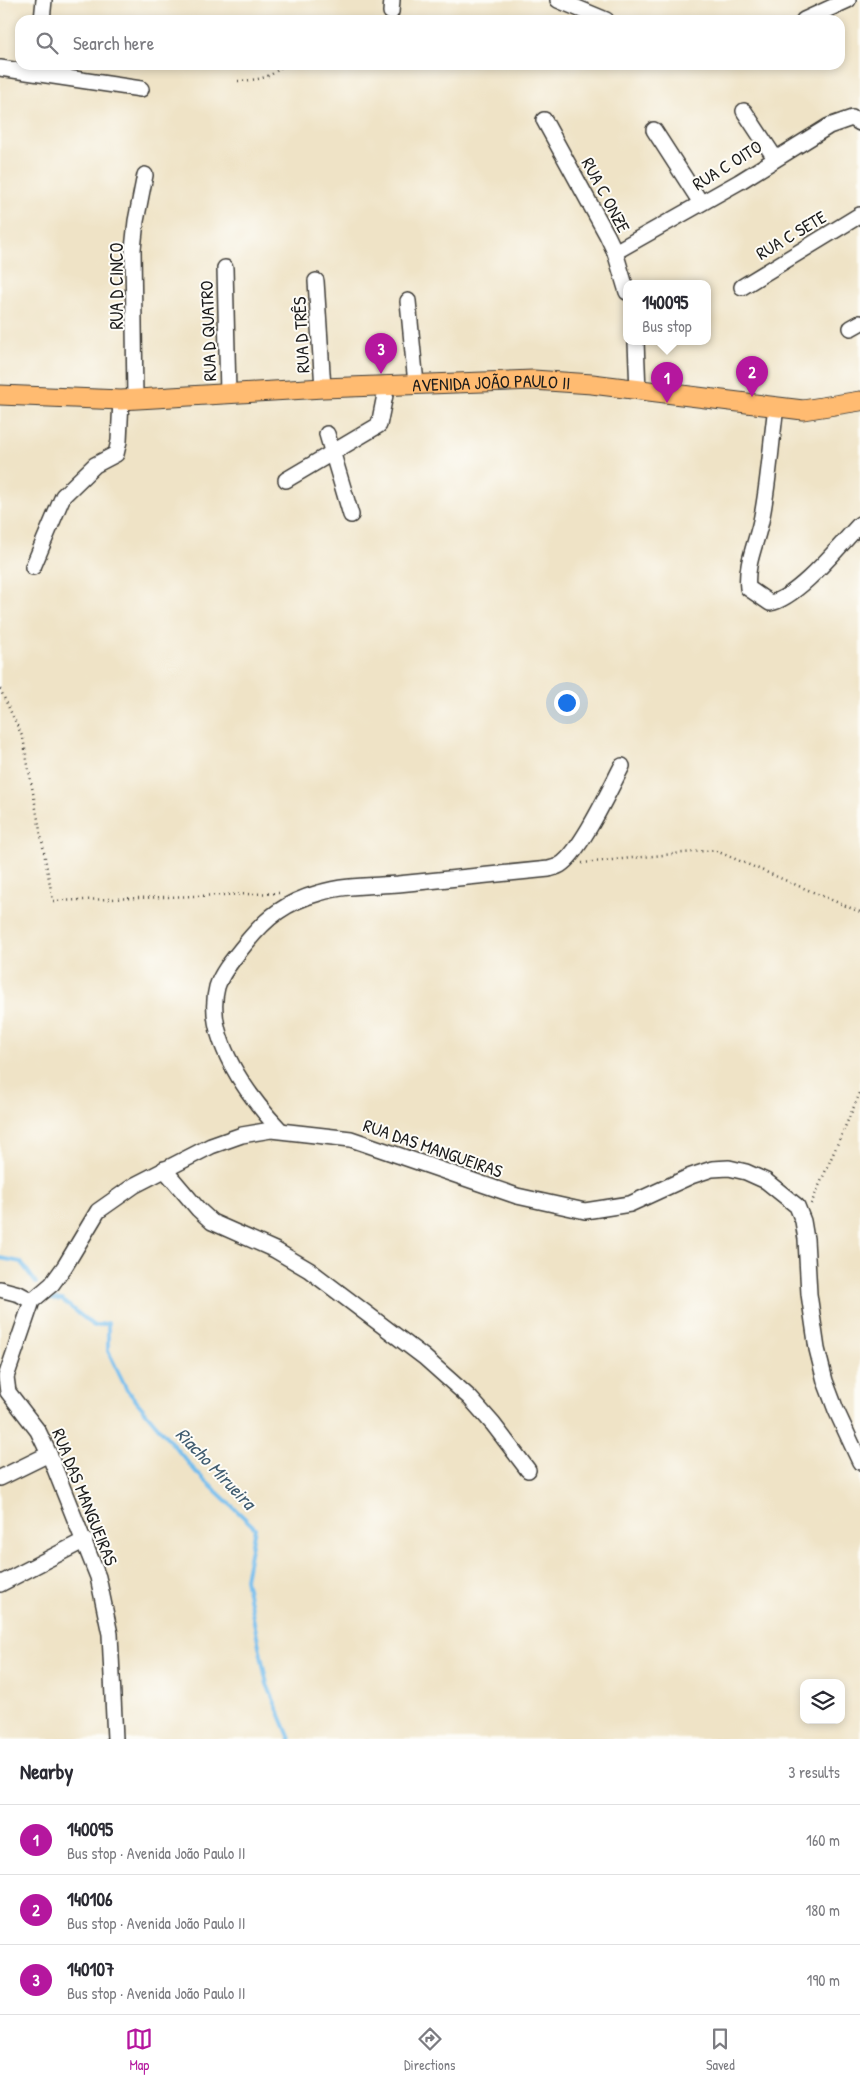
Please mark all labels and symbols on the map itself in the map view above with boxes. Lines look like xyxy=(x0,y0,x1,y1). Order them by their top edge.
street label: RUA C OITO xyxy=(687,134,767,196)
street label: RUA C ONZE xyxy=(576,153,636,237)
street label: RUA C SETE xyxy=(751,204,831,266)
street label: RUA D CINCO xyxy=(104,242,129,330)
street label: RUA D QUATRO xyxy=(194,280,222,382)
street label: RUA D TRÊS xyxy=(287,296,315,374)
pin: 3 xyxy=(365,333,397,374)
pin: 2 xyxy=(736,356,768,397)
pin: 1 xyxy=(651,362,683,403)
street label: AVENIDA JOÃO PAULO II xyxy=(412,367,571,397)
your location xyxy=(554,690,580,716)
street label: RUA DAS MANGUEIRAS xyxy=(360,1112,506,1184)
water label: Riacho Mirueira xyxy=(170,1421,264,1517)
street label: RUA DAS MANGUEIRAS xyxy=(46,1425,124,1569)

